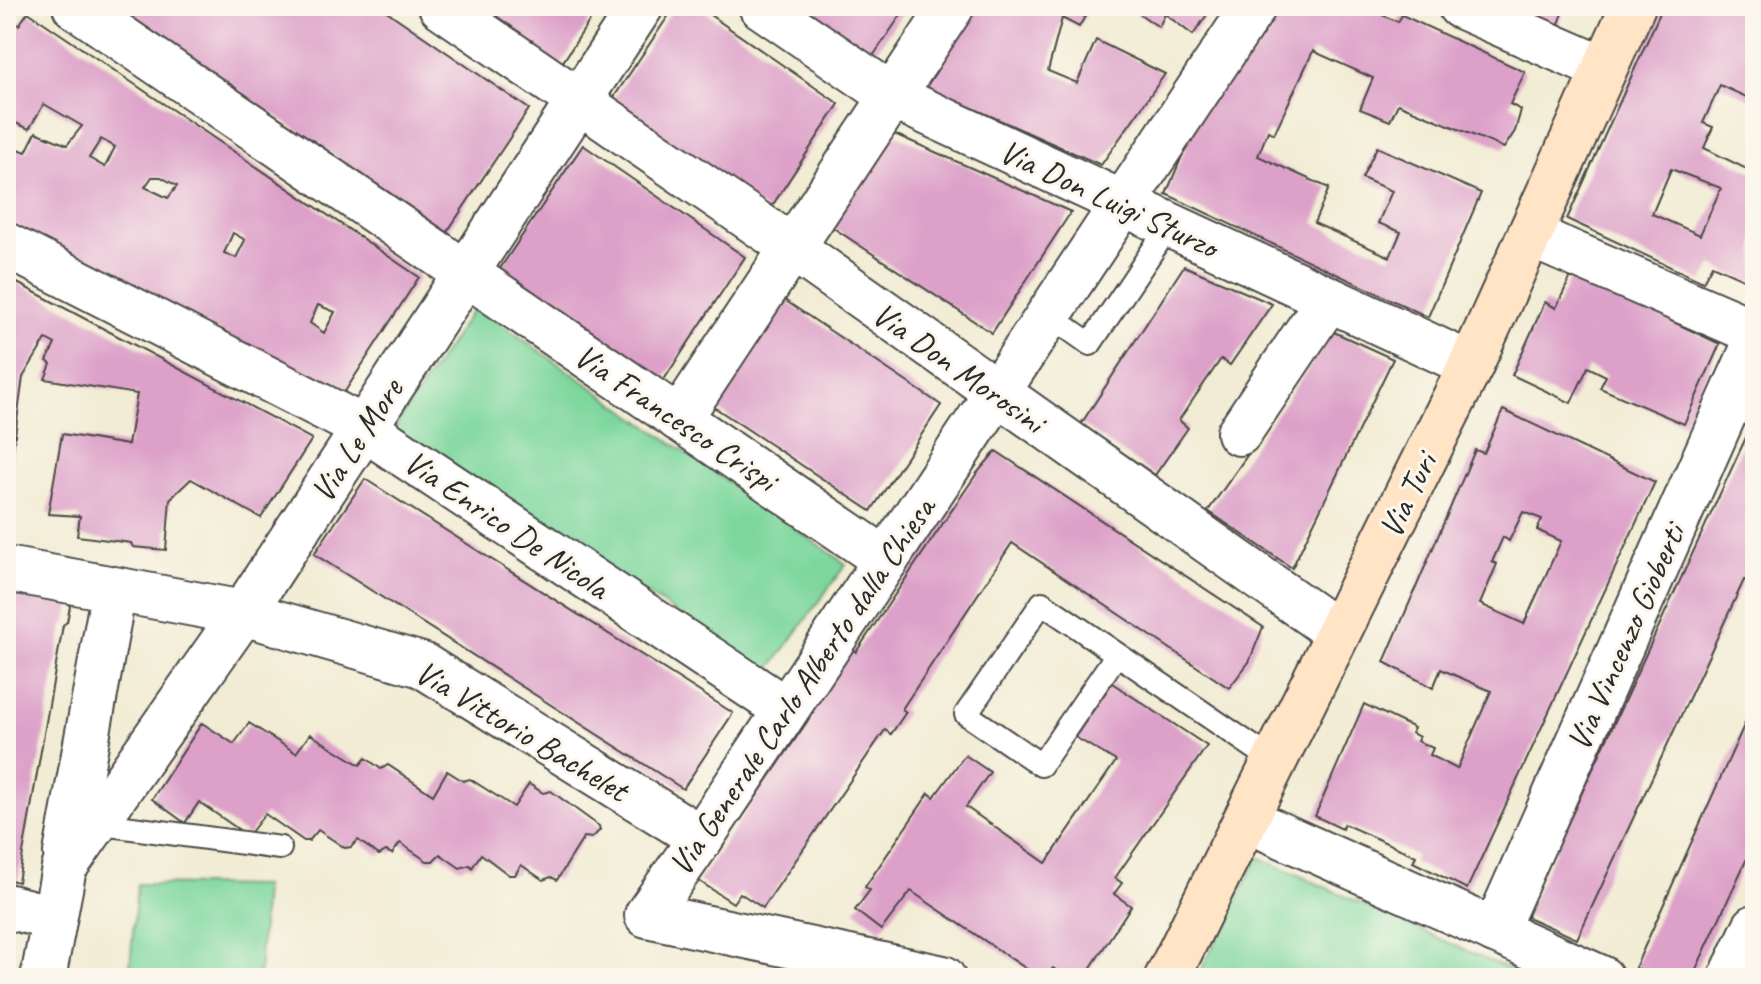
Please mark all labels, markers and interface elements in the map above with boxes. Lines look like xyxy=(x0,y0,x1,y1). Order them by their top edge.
street label: Via Don Luigi Sturzo xyxy=(993,129,1228,269)
street label: Via Don Morosini xyxy=(864,292,1056,445)
street label: Via Francesco Crispi xyxy=(566,334,788,503)
street label: Via Le More xyxy=(301,369,413,510)
street label: Via Enrico De Nicola xyxy=(396,440,619,610)
street label: Via Turi xyxy=(1369,442,1448,545)
street label: Via Generale Carlo Alberto dalla Chiesa xyxy=(659,486,946,884)
street label: Via Vincenzo Gioberti xyxy=(1556,513,1696,757)
street label: Via Vittorio Bachelet xyxy=(408,650,639,813)

